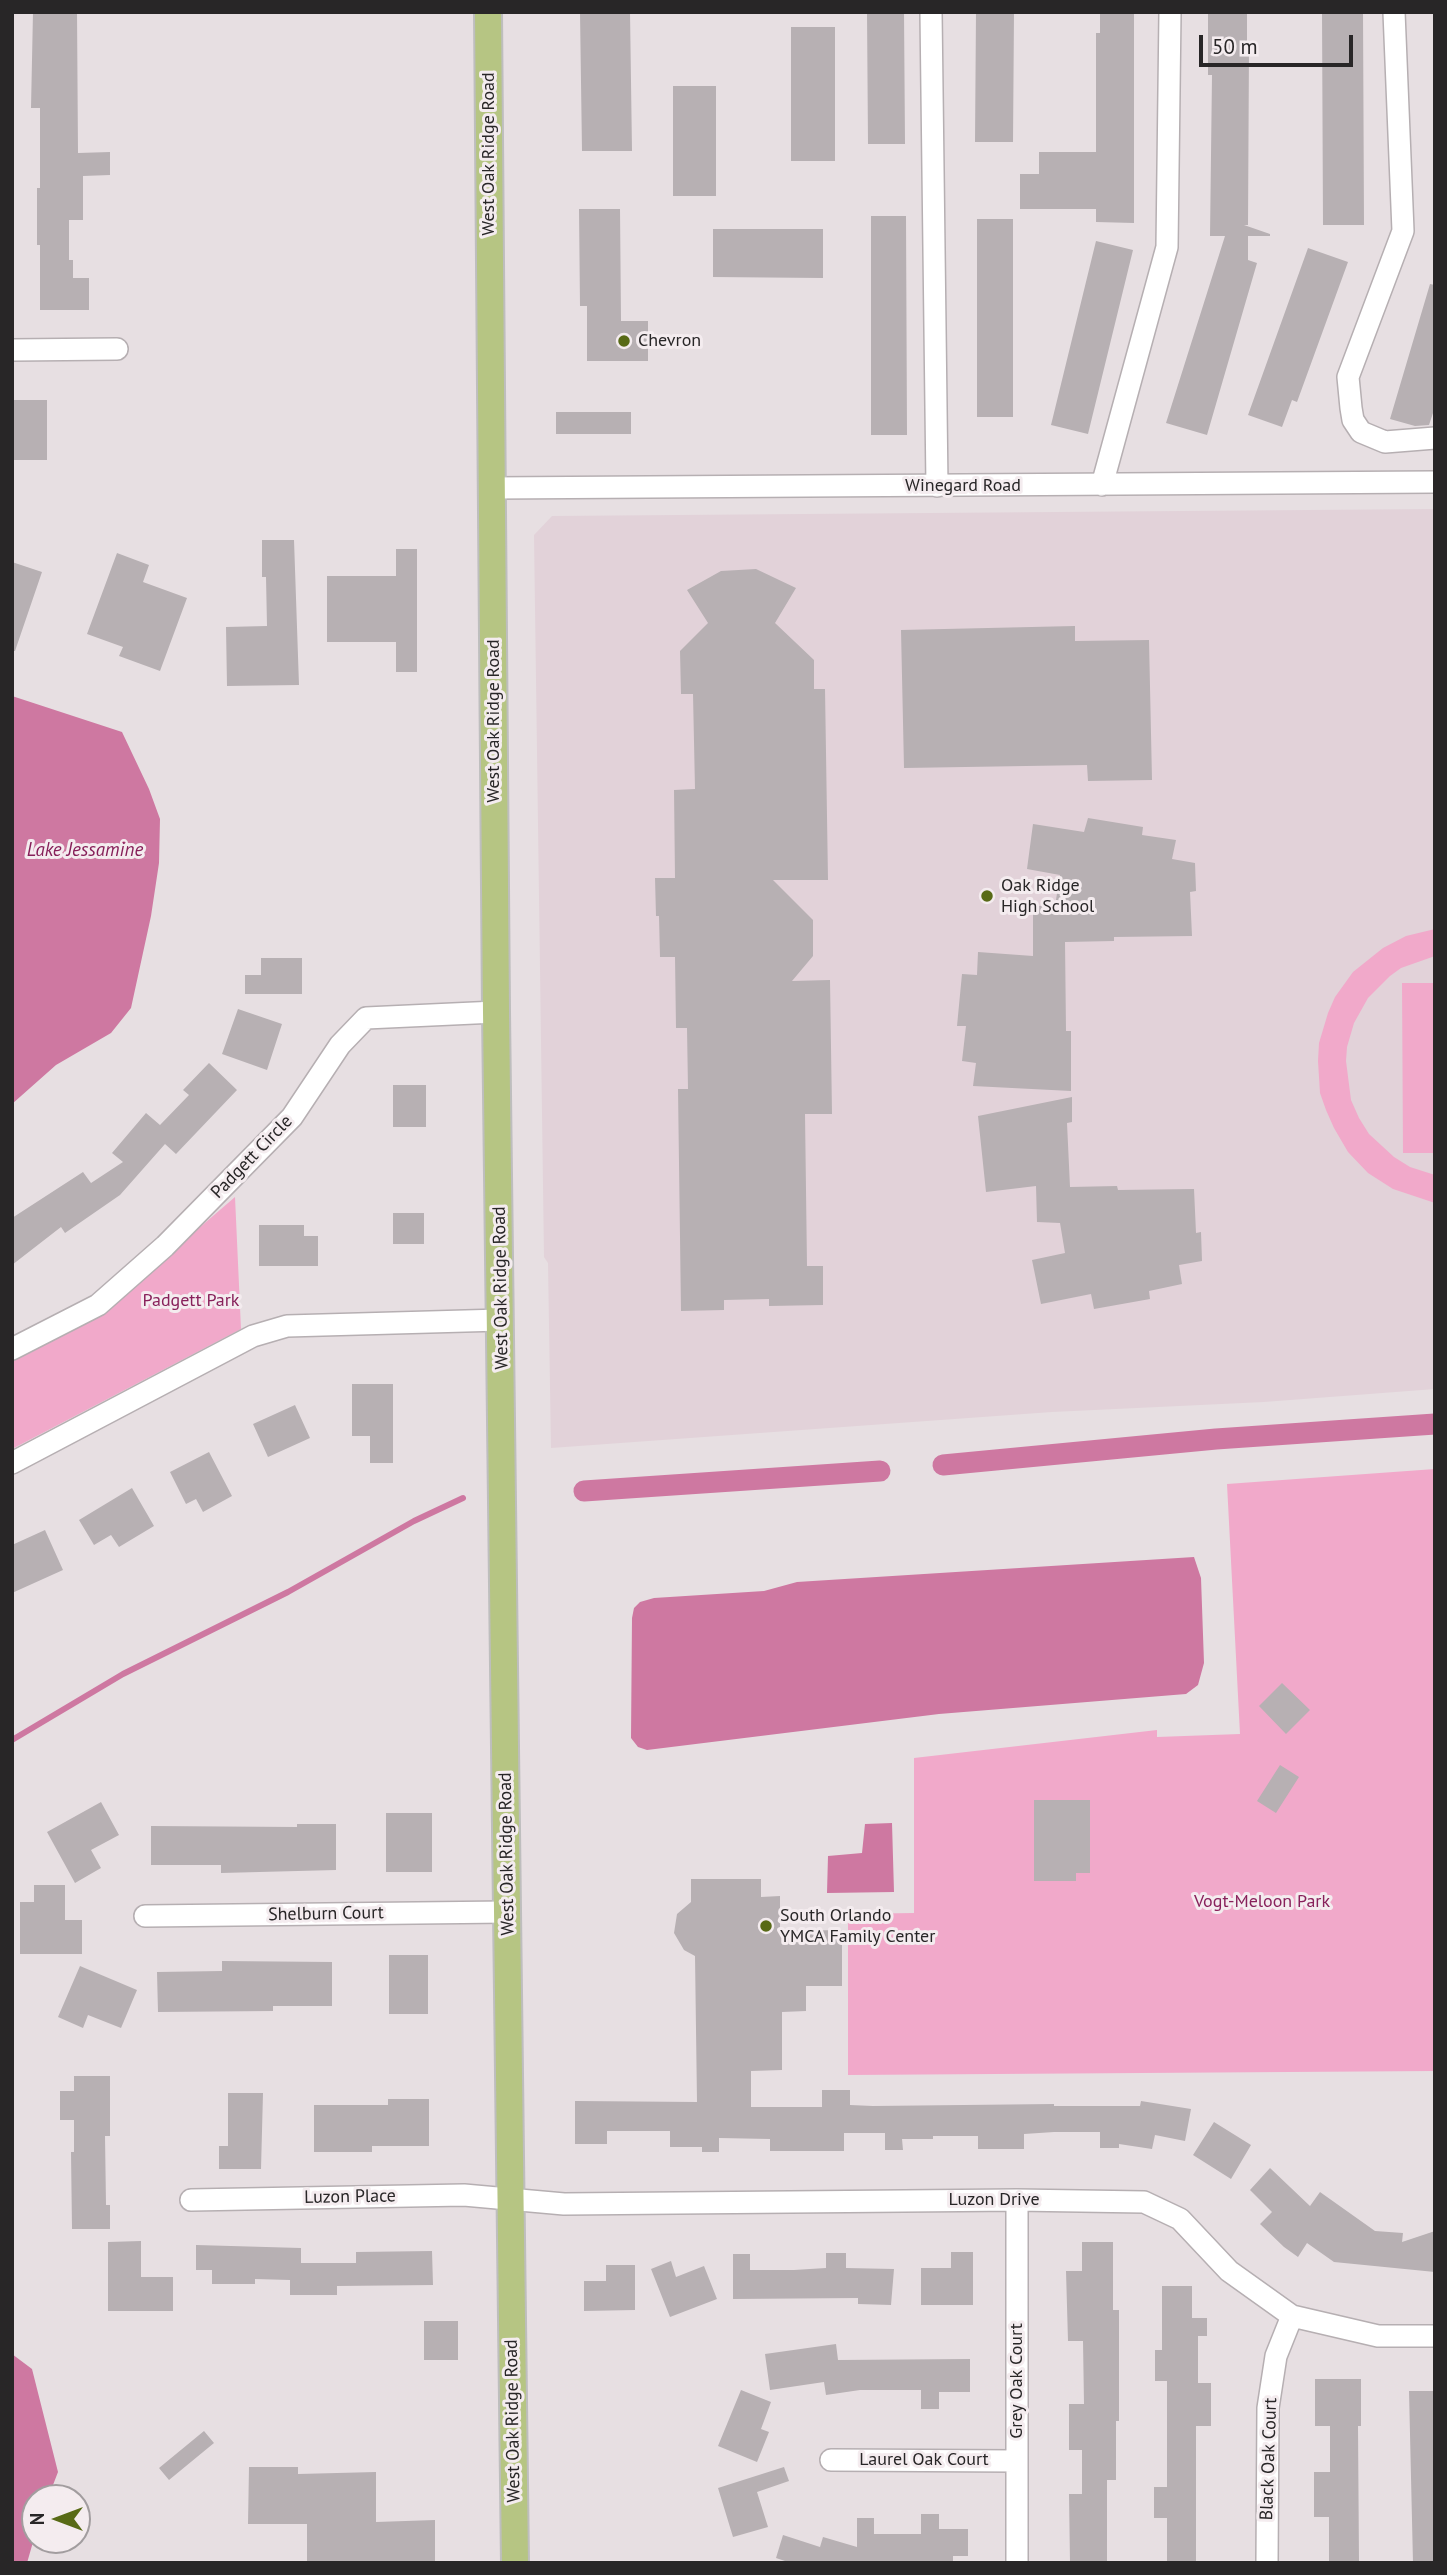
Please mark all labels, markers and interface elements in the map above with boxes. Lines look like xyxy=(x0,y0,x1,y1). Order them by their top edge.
scale bar xyxy=(1202,21,1356,65)
text: 50 m xyxy=(1212,33,1258,60)
street label: West Oak Ridge Road xyxy=(478,72,500,236)
place label: Chevron xyxy=(638,330,701,352)
marker: Chevron xyxy=(616,333,632,349)
street label: Winegard Road xyxy=(905,475,1021,497)
street label: West Oak Ridge Road xyxy=(483,639,505,803)
water label: Lake Jessamine xyxy=(27,840,143,862)
place label: Oak Ridge High School xyxy=(1001,875,1094,917)
marker: Oak Ridge High School xyxy=(979,888,995,904)
street label: Padgett Circle xyxy=(207,1111,297,1203)
street label: West Oak Ridge Road xyxy=(489,1206,513,1370)
park label: Padgett Park xyxy=(143,1290,239,1312)
street label: West Oak Ridge Road xyxy=(495,1772,519,1936)
park label: Vogt-Meloon Park xyxy=(1194,1891,1330,1913)
street label: Shelburn Court xyxy=(268,1902,384,1926)
place label: South Orlando YMCA Family Center xyxy=(780,1905,935,1948)
marker: South Orlando YMCA Family Center xyxy=(758,1918,774,1934)
street label: Luzon Place xyxy=(304,2185,396,2209)
street label: Luzon Drive xyxy=(948,2189,1040,2211)
street label: Grey Oak Court xyxy=(1006,2323,1028,2439)
street label: West Oak Ridge Road xyxy=(501,2339,525,2503)
street label: Black Oak Court xyxy=(1256,2397,1282,2521)
street label: Laurel Oak Court xyxy=(859,2449,989,2471)
north arrow xyxy=(21,2484,91,2554)
text: N xyxy=(25,2513,49,2525)

